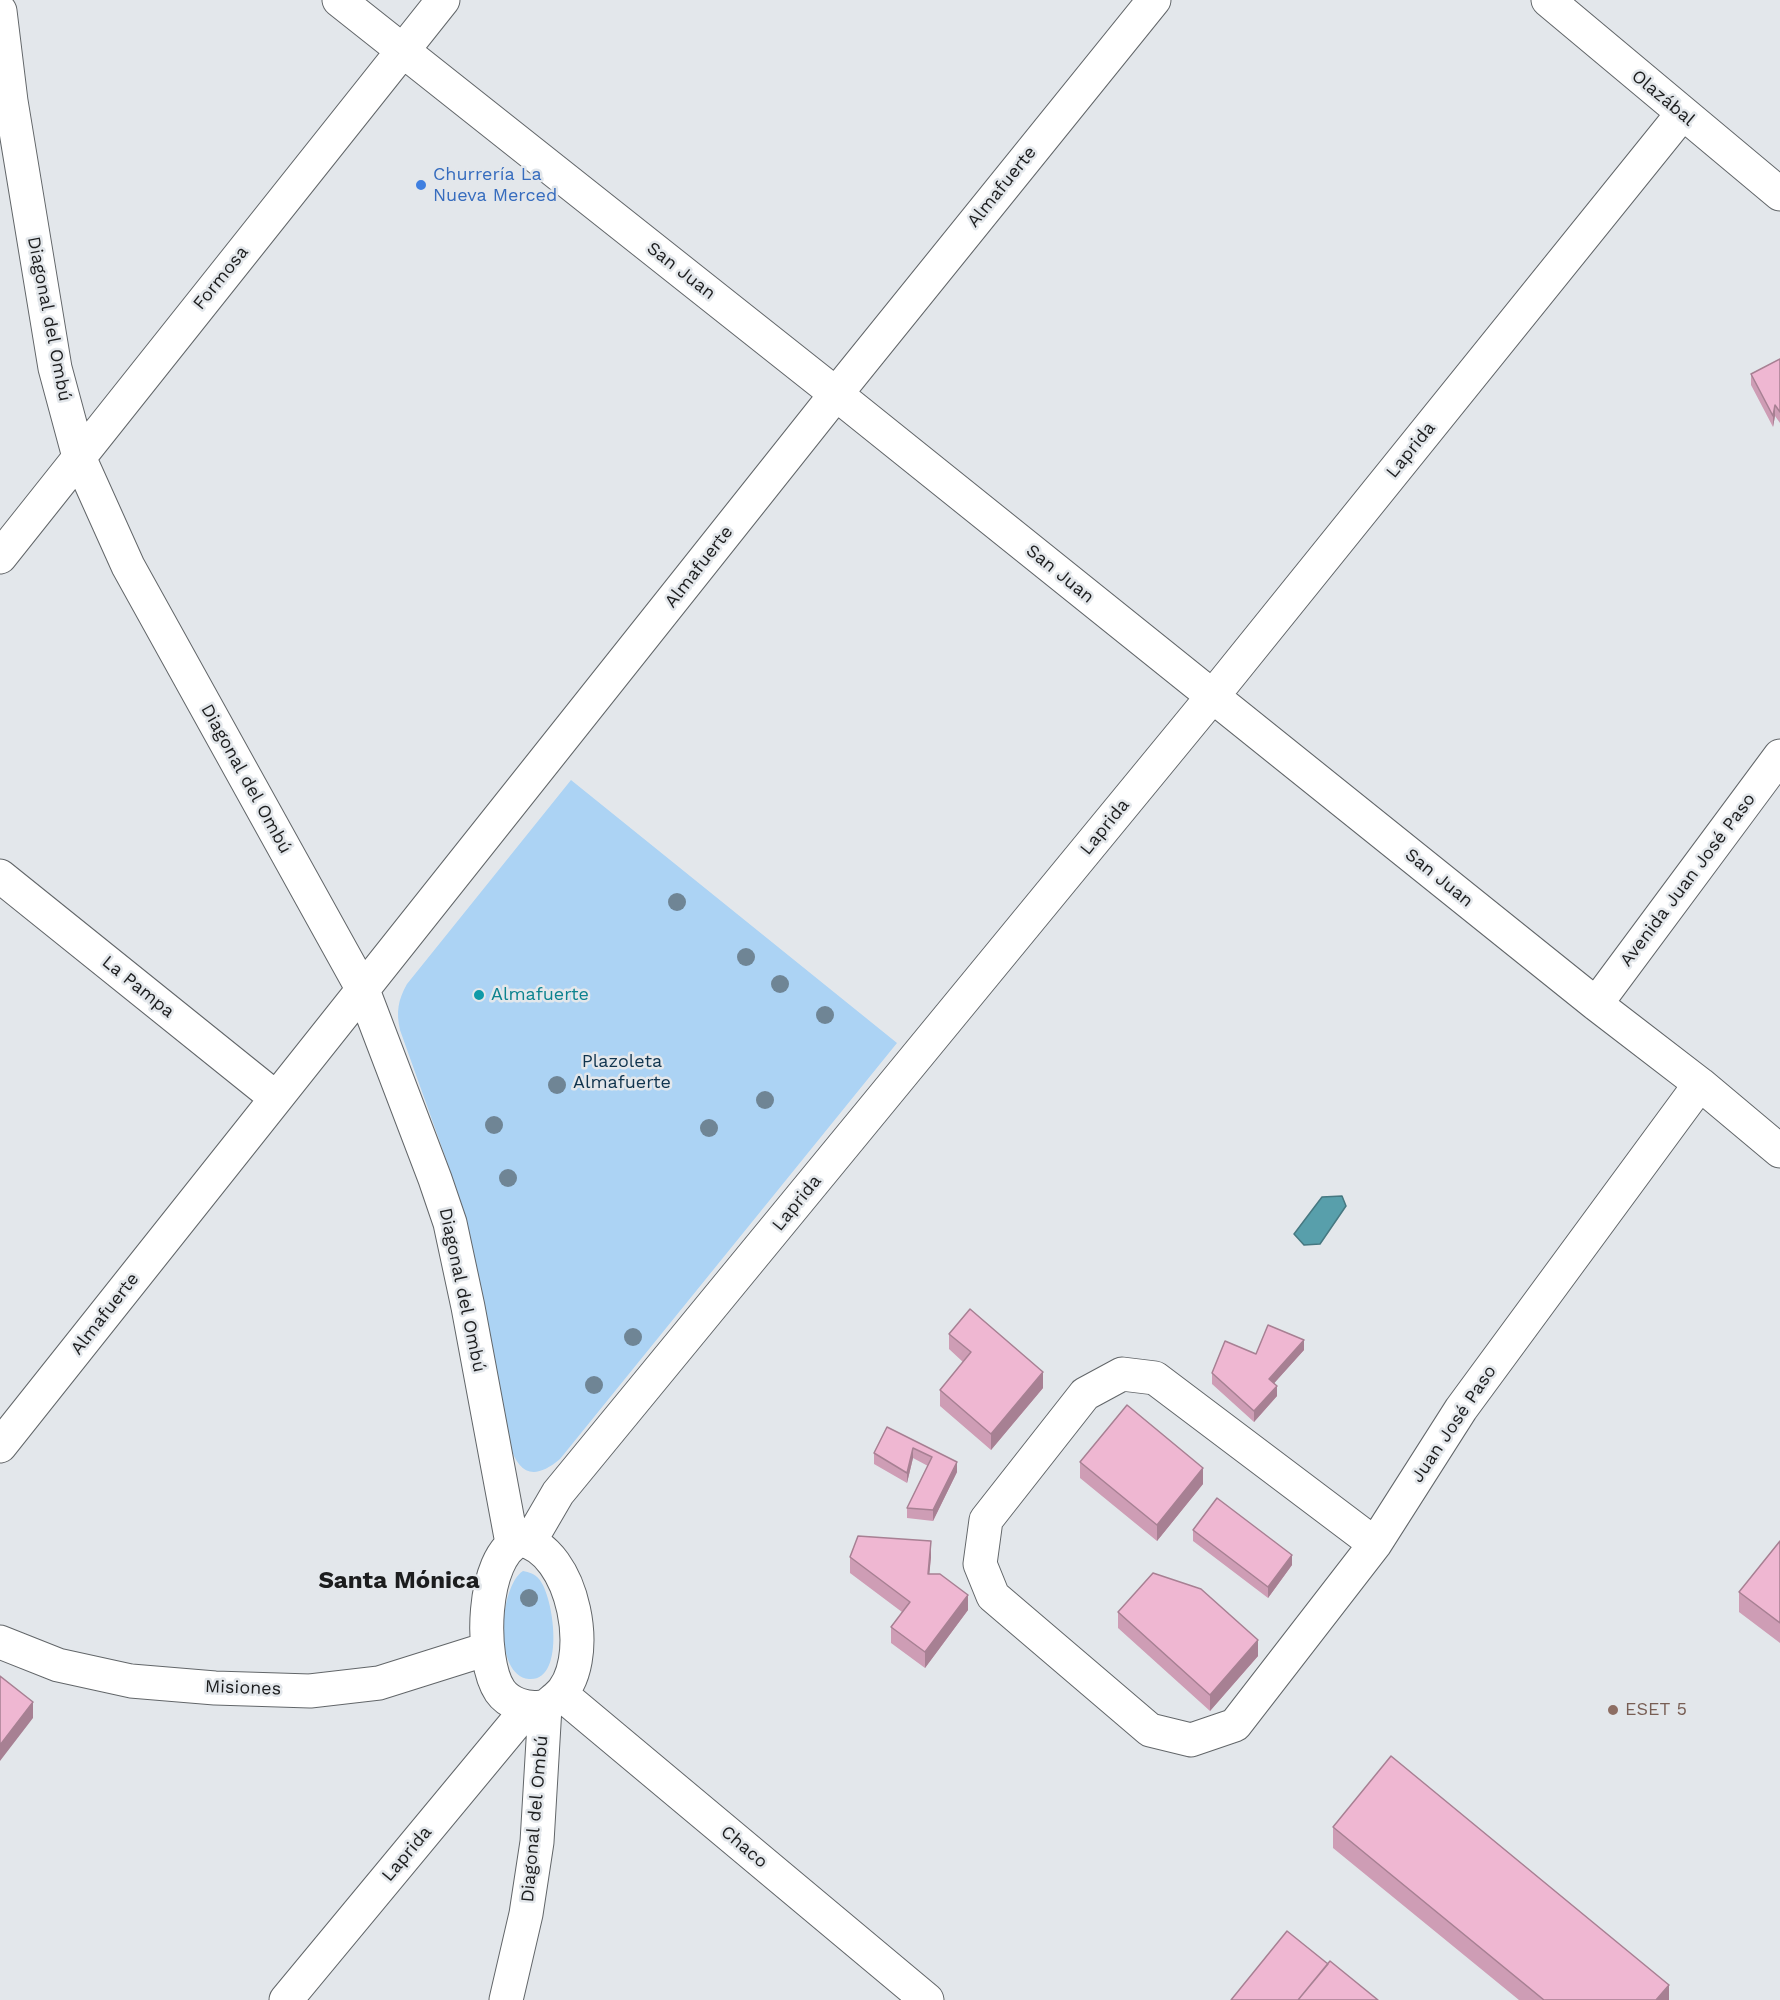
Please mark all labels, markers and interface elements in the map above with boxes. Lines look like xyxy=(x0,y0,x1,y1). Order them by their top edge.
street label: Olazábal xyxy=(1627,65,1699,131)
street label: Almafuerte xyxy=(963,142,1041,232)
place label: Churrería La Nueva Merced xyxy=(433,164,557,207)
marker: Churrería La Nueva Merced xyxy=(414,178,428,192)
street label: Diagonal del Ombú xyxy=(22,235,76,403)
street label: San Juan xyxy=(642,237,720,305)
street label: Formosa xyxy=(189,242,253,314)
street label: Laprida xyxy=(1382,418,1440,482)
street label: Almafuerte xyxy=(660,522,738,612)
street label: San Juan xyxy=(1022,540,1098,608)
street label: Diagonal del Ombú xyxy=(196,701,296,857)
street label: Avenida Juan José Paso xyxy=(1616,789,1760,971)
street label: Laprida xyxy=(1076,795,1134,859)
street label: San Juan xyxy=(1401,844,1477,912)
street label: La Pampa xyxy=(97,951,179,1023)
place label: Almafuerte xyxy=(491,984,589,1006)
marker: Almafuerte xyxy=(472,988,486,1002)
park label: Plazoleta Almafuerte xyxy=(573,1051,671,1094)
street label: Laprida xyxy=(768,1171,826,1235)
street label: Diagonal del Ombú xyxy=(434,1206,490,1374)
street label: Almafuerte xyxy=(66,1269,144,1359)
street label: Juan José Paso xyxy=(1407,1361,1501,1487)
district label: Santa Mónica xyxy=(318,1567,480,1595)
street label: Misiones xyxy=(205,1676,281,1700)
place label: ESET 5 xyxy=(1625,1699,1687,1721)
marker: ESET 5 xyxy=(1606,1703,1620,1717)
street label: Diagonal del Ombú xyxy=(517,1735,553,1903)
street label: Chaco xyxy=(716,1821,772,1873)
street label: Laprida xyxy=(378,1822,436,1886)

